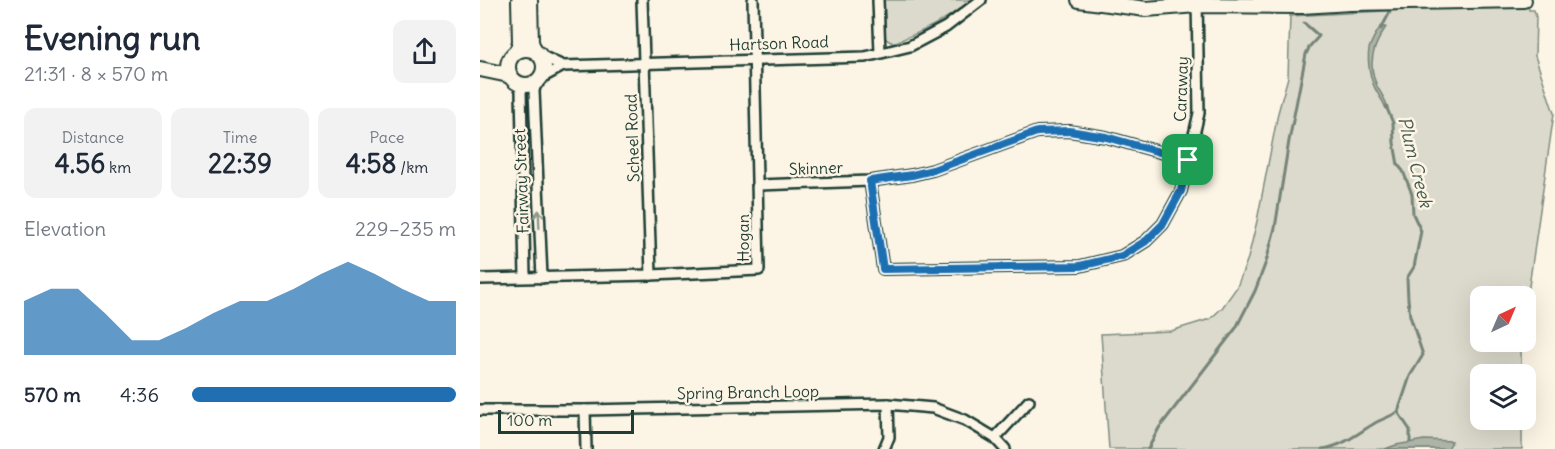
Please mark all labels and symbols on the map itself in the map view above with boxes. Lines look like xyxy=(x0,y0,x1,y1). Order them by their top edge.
street label: Hartson Road xyxy=(729,31,829,55)
street label: Caraway xyxy=(1170,56,1192,122)
street label: Scheel Road xyxy=(620,93,644,183)
water label: Plum Creek xyxy=(1393,114,1438,211)
street label: Fairway Street xyxy=(509,128,533,234)
pin xyxy=(1162,134,1213,185)
street label: Skinner xyxy=(789,157,844,179)
one-way arrow xyxy=(534,210,545,230)
street label: Hogan xyxy=(733,214,753,262)
north arrow xyxy=(1470,286,1536,352)
street label: Spring Branch Loop xyxy=(677,381,819,403)
scale bar xyxy=(498,407,634,434)

